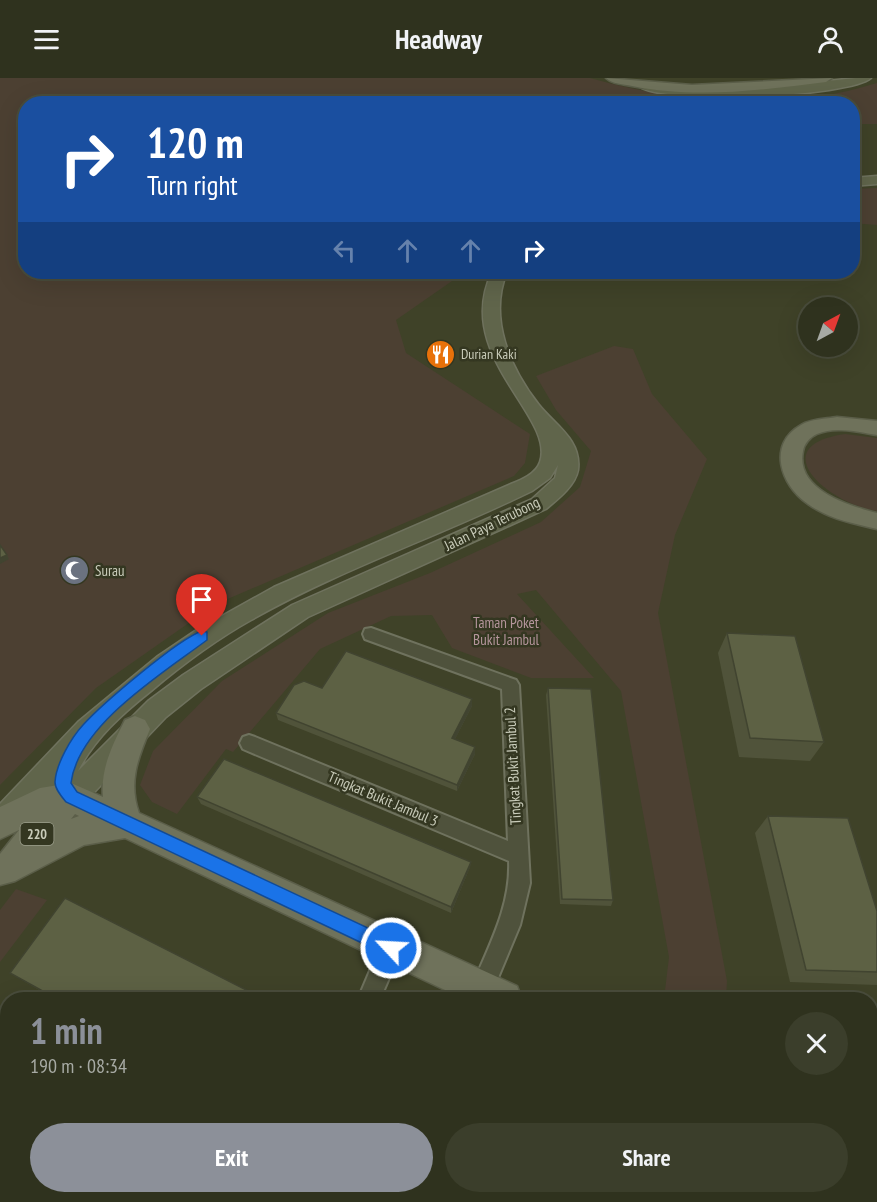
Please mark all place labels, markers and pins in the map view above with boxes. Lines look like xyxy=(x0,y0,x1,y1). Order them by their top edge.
restaurant icon: Durian Kaki xyxy=(424,338,456,370)
place label: Durian Kaki xyxy=(461,345,517,363)
mosque icon: Surau xyxy=(58,555,90,587)
place label: Surau xyxy=(95,561,125,580)
pin xyxy=(176,574,227,636)

